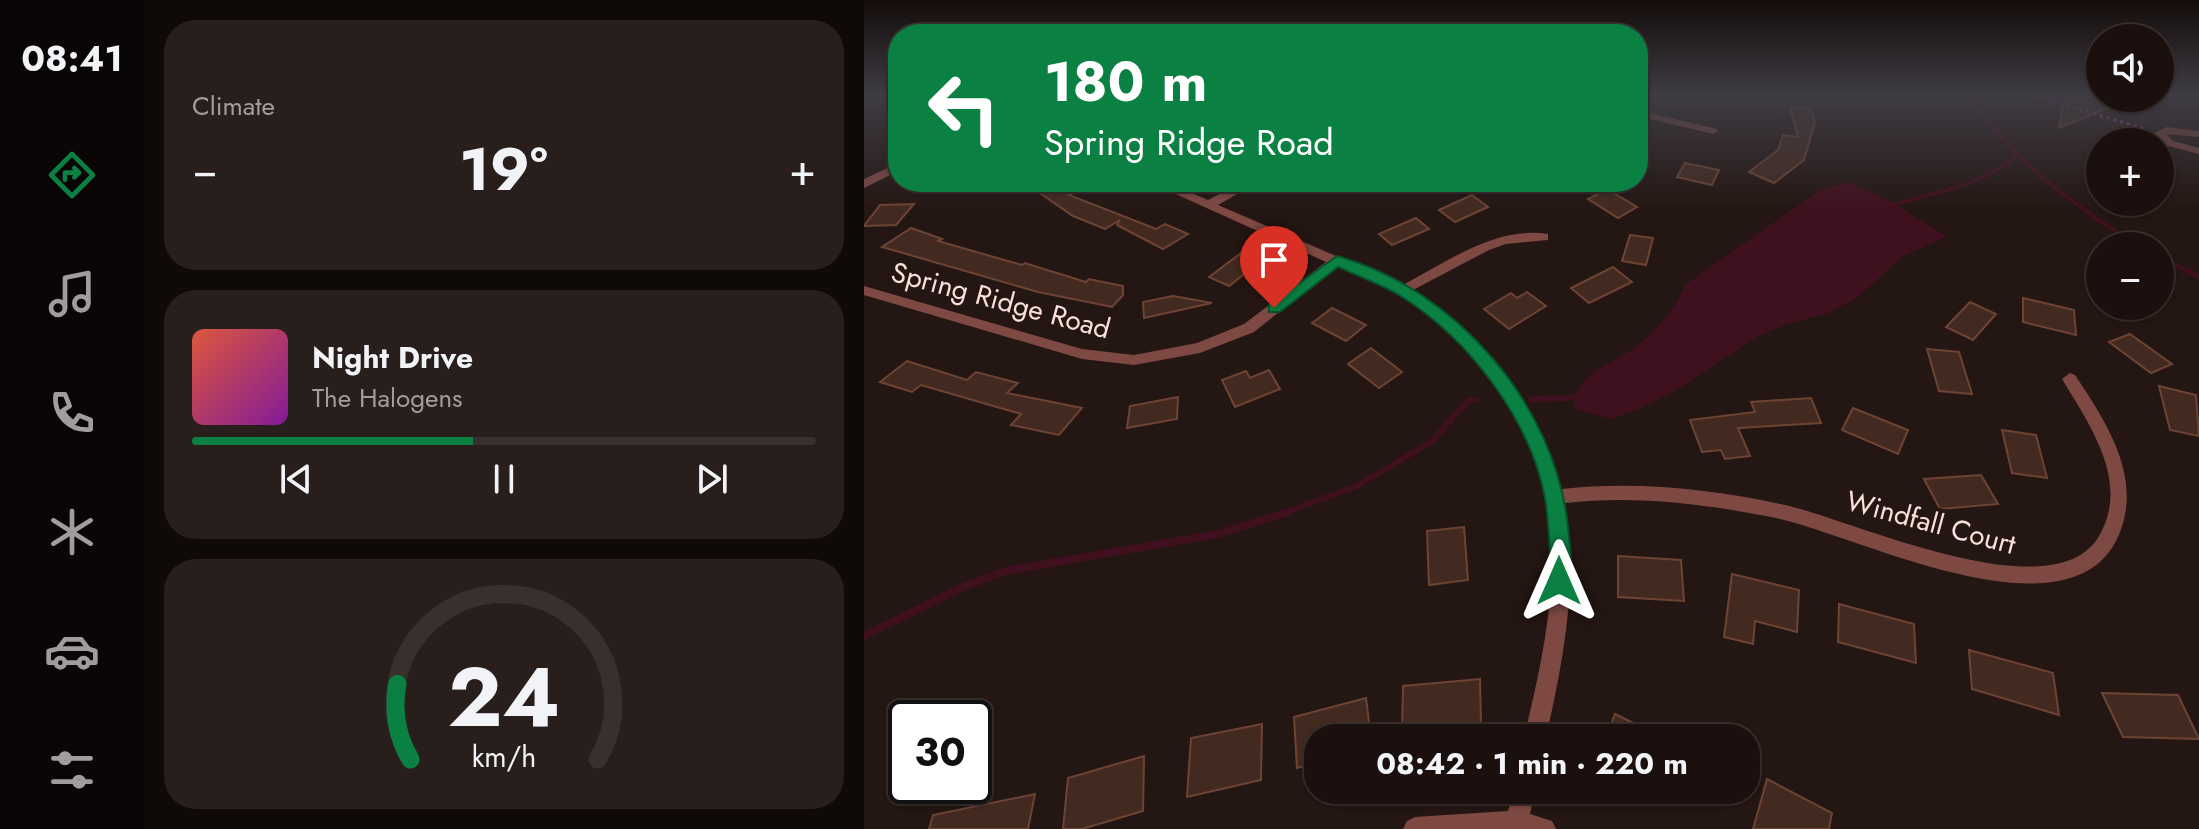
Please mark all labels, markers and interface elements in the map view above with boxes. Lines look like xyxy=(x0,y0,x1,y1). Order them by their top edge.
map controls xyxy=(2086,24,2174,320)
button: sound xyxy=(2086,24,2174,112)
text: 08:41 xyxy=(21,32,123,84)
text: 180 m xyxy=(1044,41,1207,122)
icon: left xyxy=(912,56,1016,160)
text: Climate xyxy=(192,87,275,125)
text: Spring Ridge Road xyxy=(1044,116,1334,168)
text: 19° xyxy=(459,126,548,213)
button: + xyxy=(2086,128,2174,216)
text: − xyxy=(192,138,218,202)
text: + xyxy=(789,138,816,202)
icon: directions xyxy=(44,147,100,203)
pin xyxy=(1240,226,1308,308)
button: − xyxy=(2086,232,2174,320)
icon: arrive xyxy=(1252,238,1296,282)
street label: Spring Ridge Road xyxy=(887,252,1115,349)
icon: music xyxy=(44,266,100,322)
text: Night Drive xyxy=(312,336,473,379)
text: The Halogens xyxy=(312,379,463,417)
icon: phone xyxy=(44,385,100,441)
icon: previous xyxy=(274,457,318,501)
icon: pause xyxy=(482,457,526,501)
icon: next xyxy=(690,457,734,501)
street label: Windfall Court xyxy=(1842,480,2020,565)
icon: climate xyxy=(44,504,100,560)
position arrow xyxy=(1517,539,1601,623)
icon: car xyxy=(44,623,100,679)
text: 24 xyxy=(448,637,560,757)
speed limit sign: 30 xyxy=(888,700,992,804)
text: km/h xyxy=(472,736,536,778)
icon: filters xyxy=(44,742,100,798)
text: 08:42 · 1 min · 220 m xyxy=(1376,742,1688,785)

